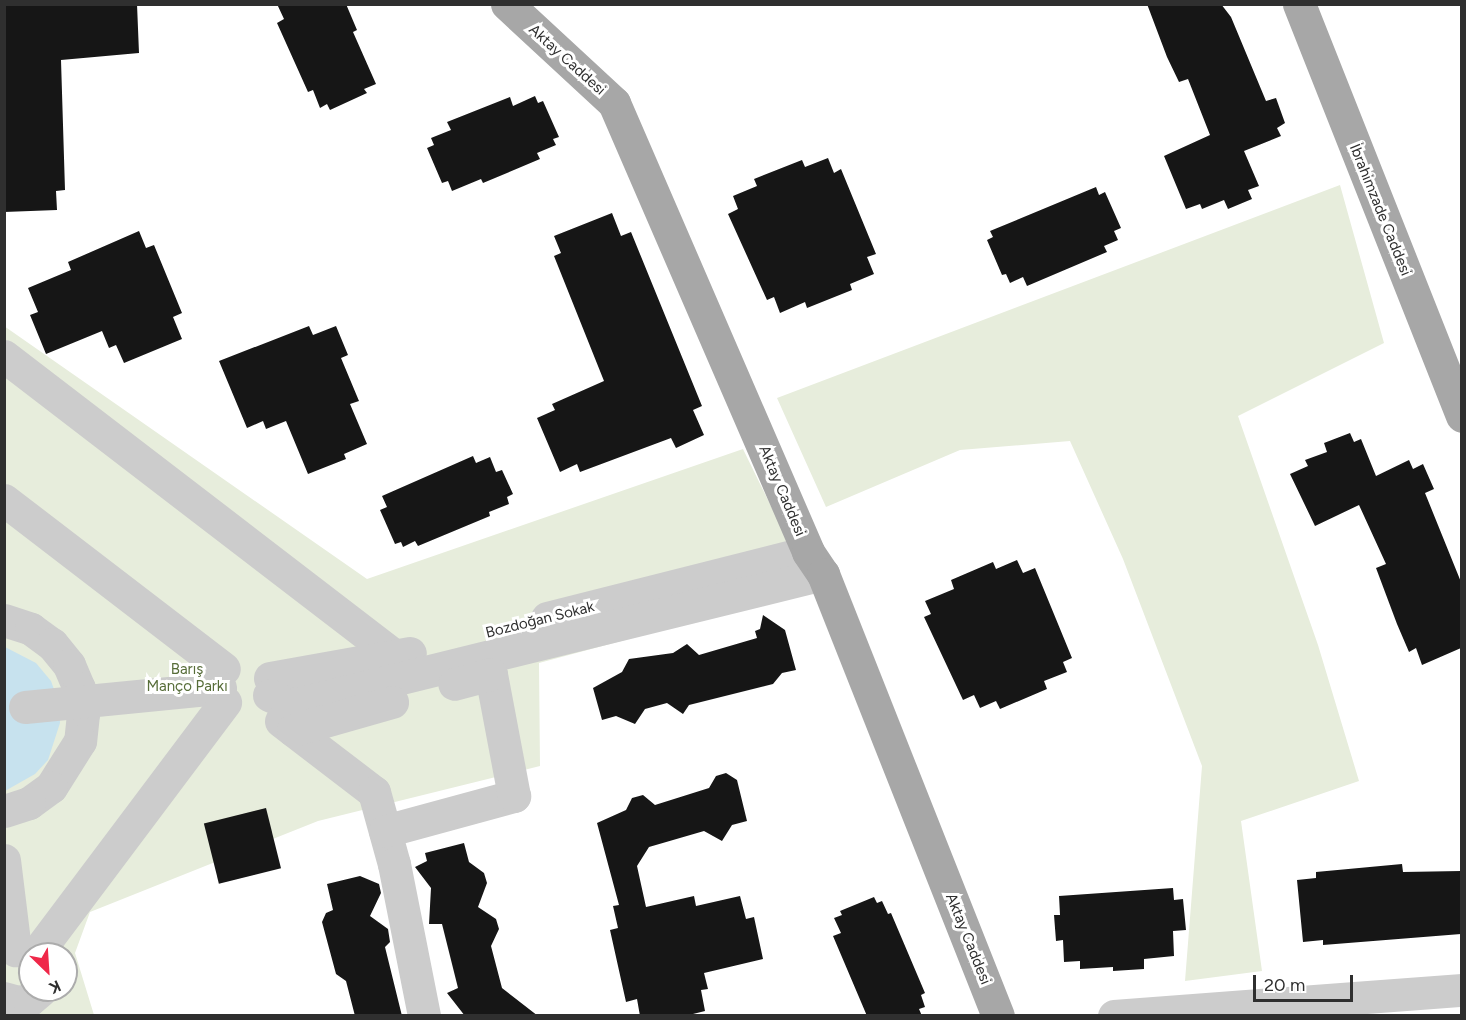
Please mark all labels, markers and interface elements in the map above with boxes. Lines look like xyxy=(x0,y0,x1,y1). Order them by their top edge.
street label: Aktay Caddesi xyxy=(525,21,609,99)
street label: İbrahimzade Caddesi xyxy=(1345,141,1415,279)
street label: Aktay Caddesi xyxy=(755,443,809,539)
street label: Bozdoğan Sokak xyxy=(484,598,596,642)
park label: Barış Manço Parkı xyxy=(146,660,228,695)
street label: Aktay Caddesi xyxy=(942,891,994,987)
north arrow xyxy=(18,942,78,1002)
scale bar xyxy=(1256,963,1356,1001)
text: 20 m xyxy=(1264,974,1305,996)
text: K xyxy=(46,976,64,998)

